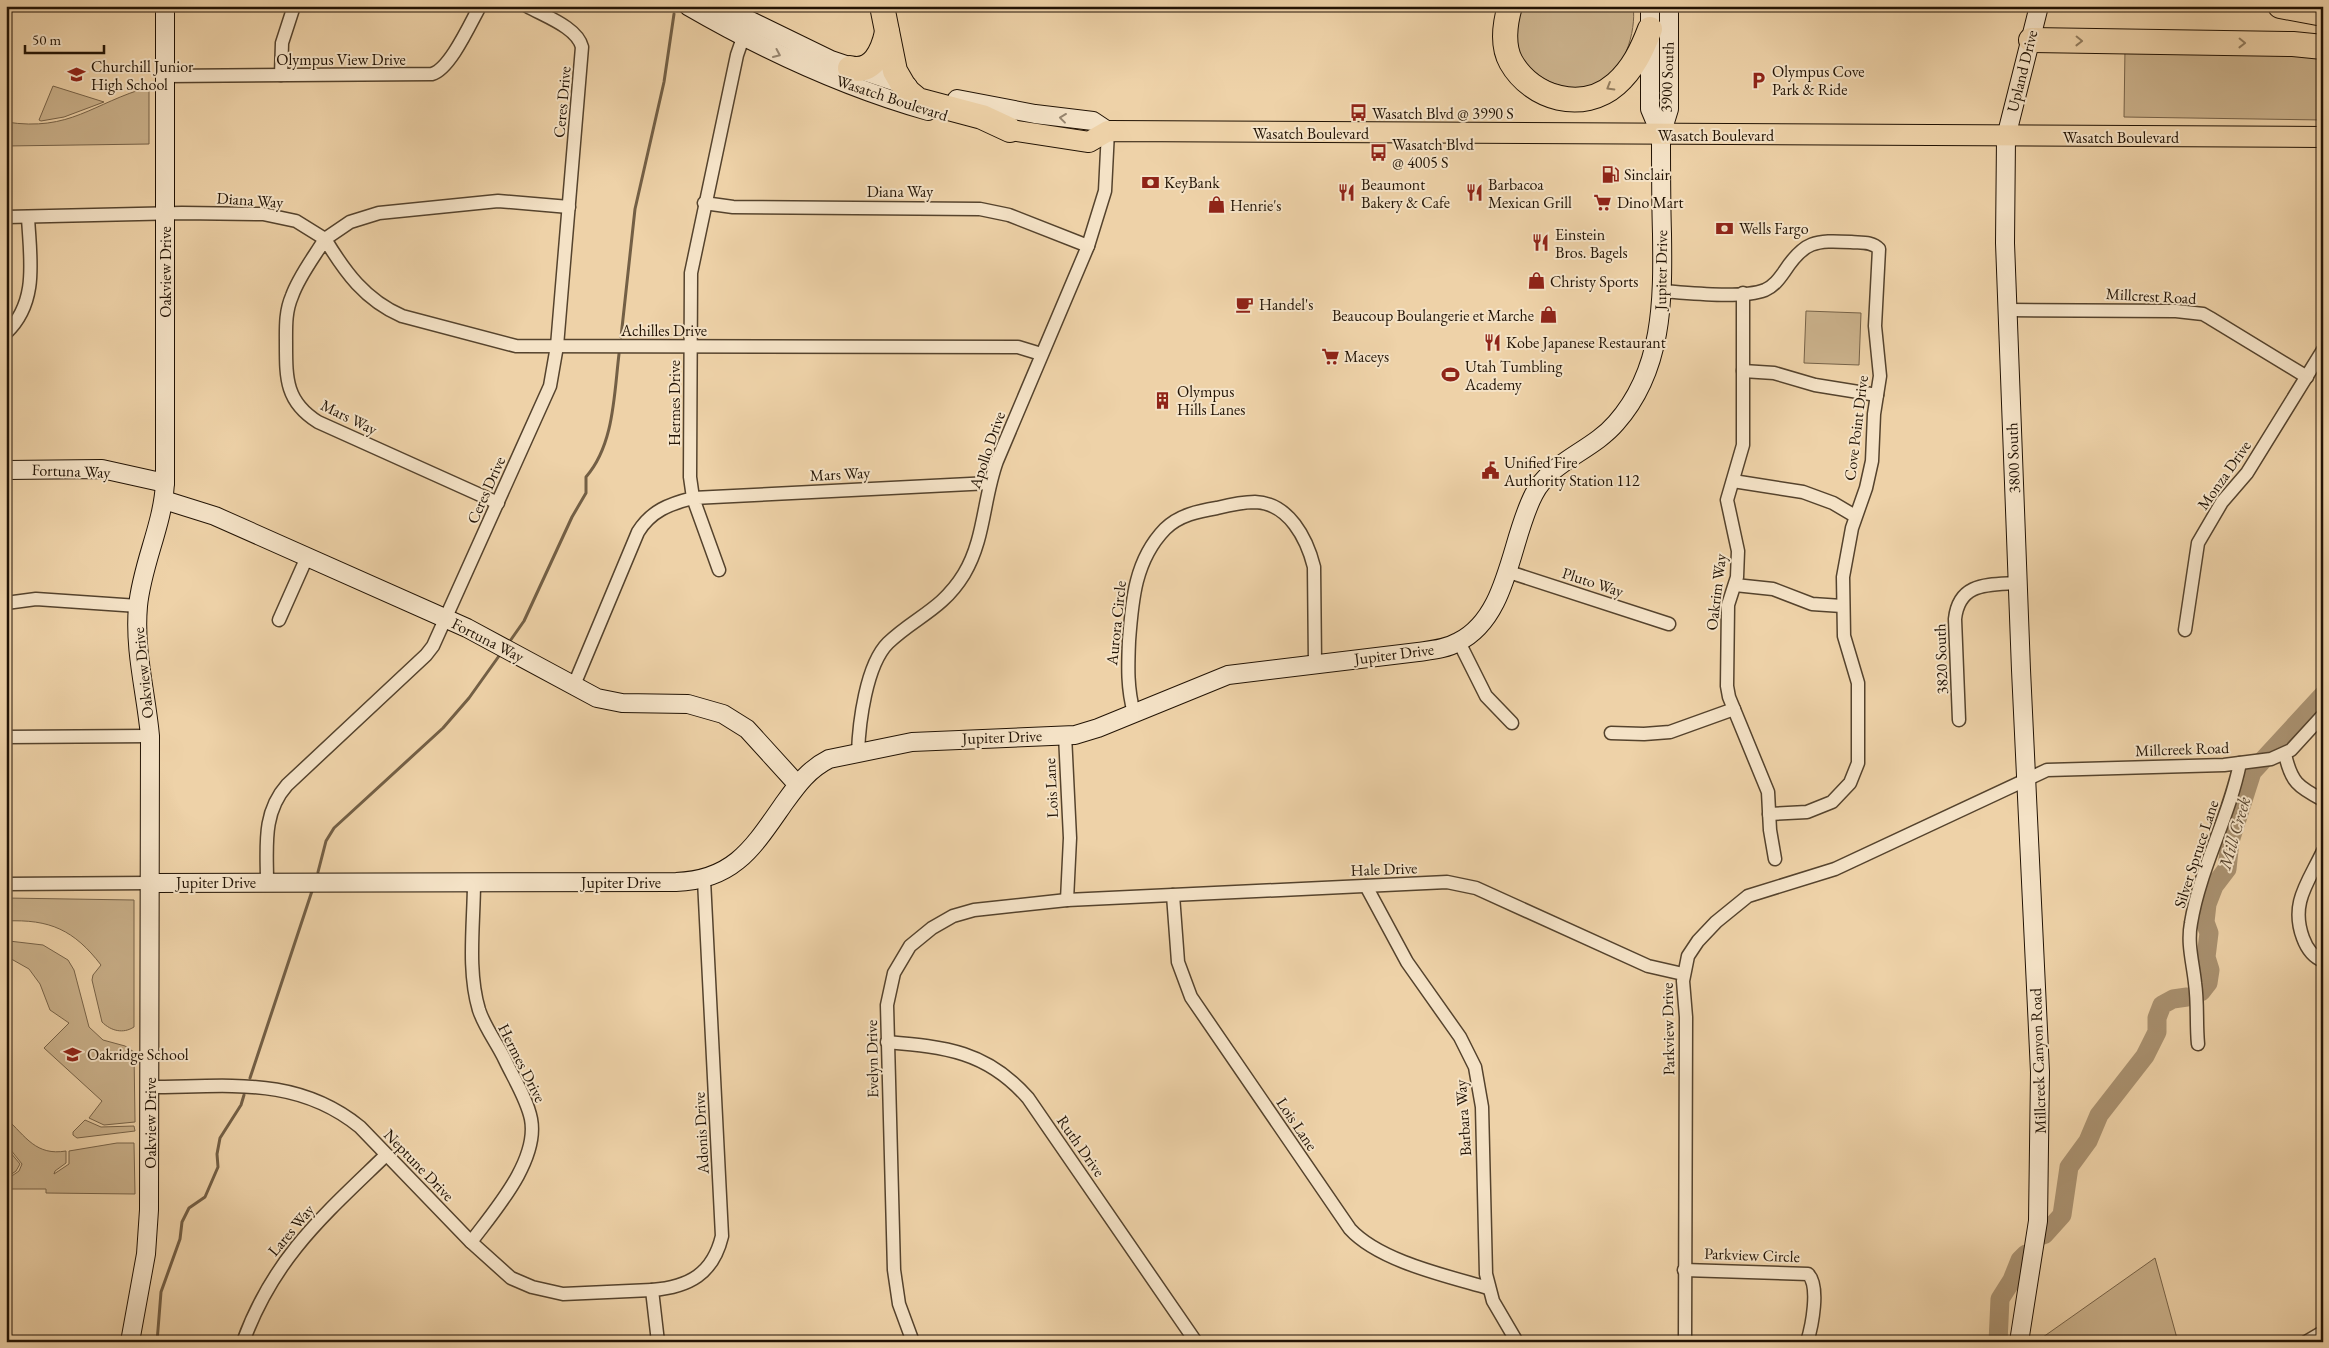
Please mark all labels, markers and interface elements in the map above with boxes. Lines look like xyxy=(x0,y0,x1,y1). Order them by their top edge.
scale bar xyxy=(25,22,104,54)
street label: Upland Drive xyxy=(2002,28,2042,114)
text: 50 m xyxy=(32,30,61,49)
one-way arrow xyxy=(2076,36,2084,46)
one-way arrow xyxy=(2238,38,2246,48)
street label: 3900 South xyxy=(1655,41,1679,113)
one-way arrow xyxy=(772,48,781,59)
street label: Olympus View Drive xyxy=(276,49,406,70)
place label: Churchill Junior High School xyxy=(91,56,194,95)
place label: Olympus Cove Park & Ride xyxy=(1772,61,1865,100)
school or university icon: Churchill Junior High School xyxy=(67,65,87,85)
street label: Ceres Drive xyxy=(548,65,576,139)
street label: Wasatch Boulevard xyxy=(833,70,951,126)
parking icon: Olympus Cove Park & Ride xyxy=(1748,70,1768,90)
one-way arrow xyxy=(1607,80,1616,90)
bus stop icon: Wasatch Blvd @ 3990 S xyxy=(1348,103,1368,123)
place label: Wasatch Blvd @ 3990 S xyxy=(1372,103,1514,124)
one-way arrow xyxy=(1058,113,1066,124)
street label: Wasatch Boulevard xyxy=(1253,123,1370,144)
street label: Wasatch Boulevard xyxy=(1658,125,1775,146)
street label: Wasatch Boulevard xyxy=(2063,127,2180,148)
place label: Wasatch Blvd @ 4005 S xyxy=(1392,134,1475,173)
bus stop icon: Wasatch Blvd @ 4005 S xyxy=(1368,143,1388,163)
fuel station icon: Sinclair xyxy=(1600,164,1620,184)
place label: Sinclair xyxy=(1624,164,1670,185)
bank icon: KeyBank xyxy=(1140,172,1160,192)
place label: KeyBank xyxy=(1164,172,1220,193)
place label: Beaumont Bakery & Cafe xyxy=(1361,174,1450,213)
place label: Barbacoa Mexican Grill xyxy=(1488,174,1572,213)
street label: Diana Way xyxy=(867,181,934,202)
restaurant icon: Beaumont Bakery & Cafe xyxy=(1337,183,1357,203)
restaurant icon: Barbacoa Mexican Grill xyxy=(1464,183,1484,203)
street label: Diana Way xyxy=(216,187,285,213)
supermarket icon: Dino Mart xyxy=(1593,192,1613,212)
place label: Dino Mart xyxy=(1617,192,1683,213)
shop icon: Henrie's xyxy=(1206,195,1226,215)
place label: Henrie's xyxy=(1230,195,1282,216)
bank icon: Wells Fargo xyxy=(1715,218,1735,238)
place label: Wells Fargo xyxy=(1739,218,1809,239)
place label: Einstein Bros. Bagels xyxy=(1555,224,1628,263)
street label: Oakview Drive xyxy=(155,226,176,318)
street label: Jupiter Drive xyxy=(1650,230,1672,312)
restaurant icon: Einstein Bros. Bagels xyxy=(1531,233,1551,253)
shop icon: Christy Sports xyxy=(1526,271,1546,291)
place label: Christy Sports xyxy=(1550,271,1638,292)
street label: Millcrest Road xyxy=(2105,283,2198,309)
cafe icon: Handel's xyxy=(1235,294,1255,314)
place label: Handel's xyxy=(1259,294,1313,315)
place label: Beaucoup Boulangerie et Marche xyxy=(1332,305,1534,326)
shop icon: Beaucoup Boulangerie et Marche xyxy=(1538,305,1558,325)
street label: Achilles Drive xyxy=(620,320,707,341)
restaurant icon: Kobe Japanese Restaurant xyxy=(1482,332,1502,352)
place label: Kobe Japanese Restaurant xyxy=(1506,332,1666,353)
supermarket icon: Maceys xyxy=(1320,346,1340,366)
place label: Maceys xyxy=(1344,346,1389,367)
place label: Utah Tumbling Academy xyxy=(1464,356,1563,395)
street label: Hermes Drive xyxy=(664,360,685,446)
sports icon: Utah Tumbling Academy xyxy=(1441,365,1461,385)
street label: Cove Point Drive xyxy=(1839,374,1873,482)
place label: Olympus Hills Lanes xyxy=(1177,381,1246,420)
building icon: Olympus Hills Lanes xyxy=(1153,390,1173,410)
street label: Mars Way xyxy=(317,394,382,440)
street label: Apollo Drive xyxy=(964,409,1010,492)
street label: 3800 South xyxy=(2001,422,2025,494)
street label: Monza Drive xyxy=(2192,436,2256,514)
place label: Unified Fire Authority Station 112 xyxy=(1503,452,1640,491)
street label: Ceres Drive xyxy=(462,453,510,527)
street label: Fortuna Way xyxy=(31,459,112,483)
public building icon: Unified Fire Authority Station 112 xyxy=(1480,461,1500,481)
street label: Mars Way xyxy=(809,462,872,486)
street label: Oakrim Way xyxy=(1701,551,1731,632)
street label: Pluto Way xyxy=(1560,562,1627,602)
street label: Aurora Circle xyxy=(1101,580,1131,667)
street label: Fortuna Way xyxy=(448,613,529,668)
street label: 3820 South xyxy=(1929,623,1953,695)
street label: Oakview Drive xyxy=(128,626,158,720)
street label: Jupiter Drive xyxy=(1351,639,1435,670)
street label: Jupiter Drive xyxy=(960,725,1042,749)
street label: Millcreek Road xyxy=(2135,737,2230,761)
street label: Lois Lane xyxy=(1039,758,1063,818)
water label: Mill Creek xyxy=(2212,794,2255,873)
street label: Silver Spruce Lane xyxy=(2169,797,2223,911)
street label: Hale Drive xyxy=(1350,857,1418,881)
street label: Jupiter Drive xyxy=(174,872,256,893)
street label: Jupiter Drive xyxy=(579,872,661,893)
street label: Parkview Drive xyxy=(1657,982,1679,1076)
street label: Millcreek Canyon Road xyxy=(2025,987,2051,1134)
street label: Hermes Drive xyxy=(493,1020,551,1106)
street label: Evelyn Drive xyxy=(861,1020,883,1098)
school or university icon: Oakridge School xyxy=(63,1044,83,1064)
place label: Oakridge School xyxy=(87,1044,189,1065)
street label: Oakview Drive xyxy=(140,1077,161,1169)
street label: Barbara Way xyxy=(1450,1078,1476,1157)
street label: Adonis Drive xyxy=(688,1091,714,1175)
street label: Lois Lane xyxy=(1272,1093,1322,1155)
street label: Ruth Drive xyxy=(1052,1111,1110,1181)
street label: Neptune Drive xyxy=(379,1124,459,1206)
street label: Lares Way xyxy=(263,1199,320,1260)
street label: Parkview Circle xyxy=(1704,1243,1800,1267)

